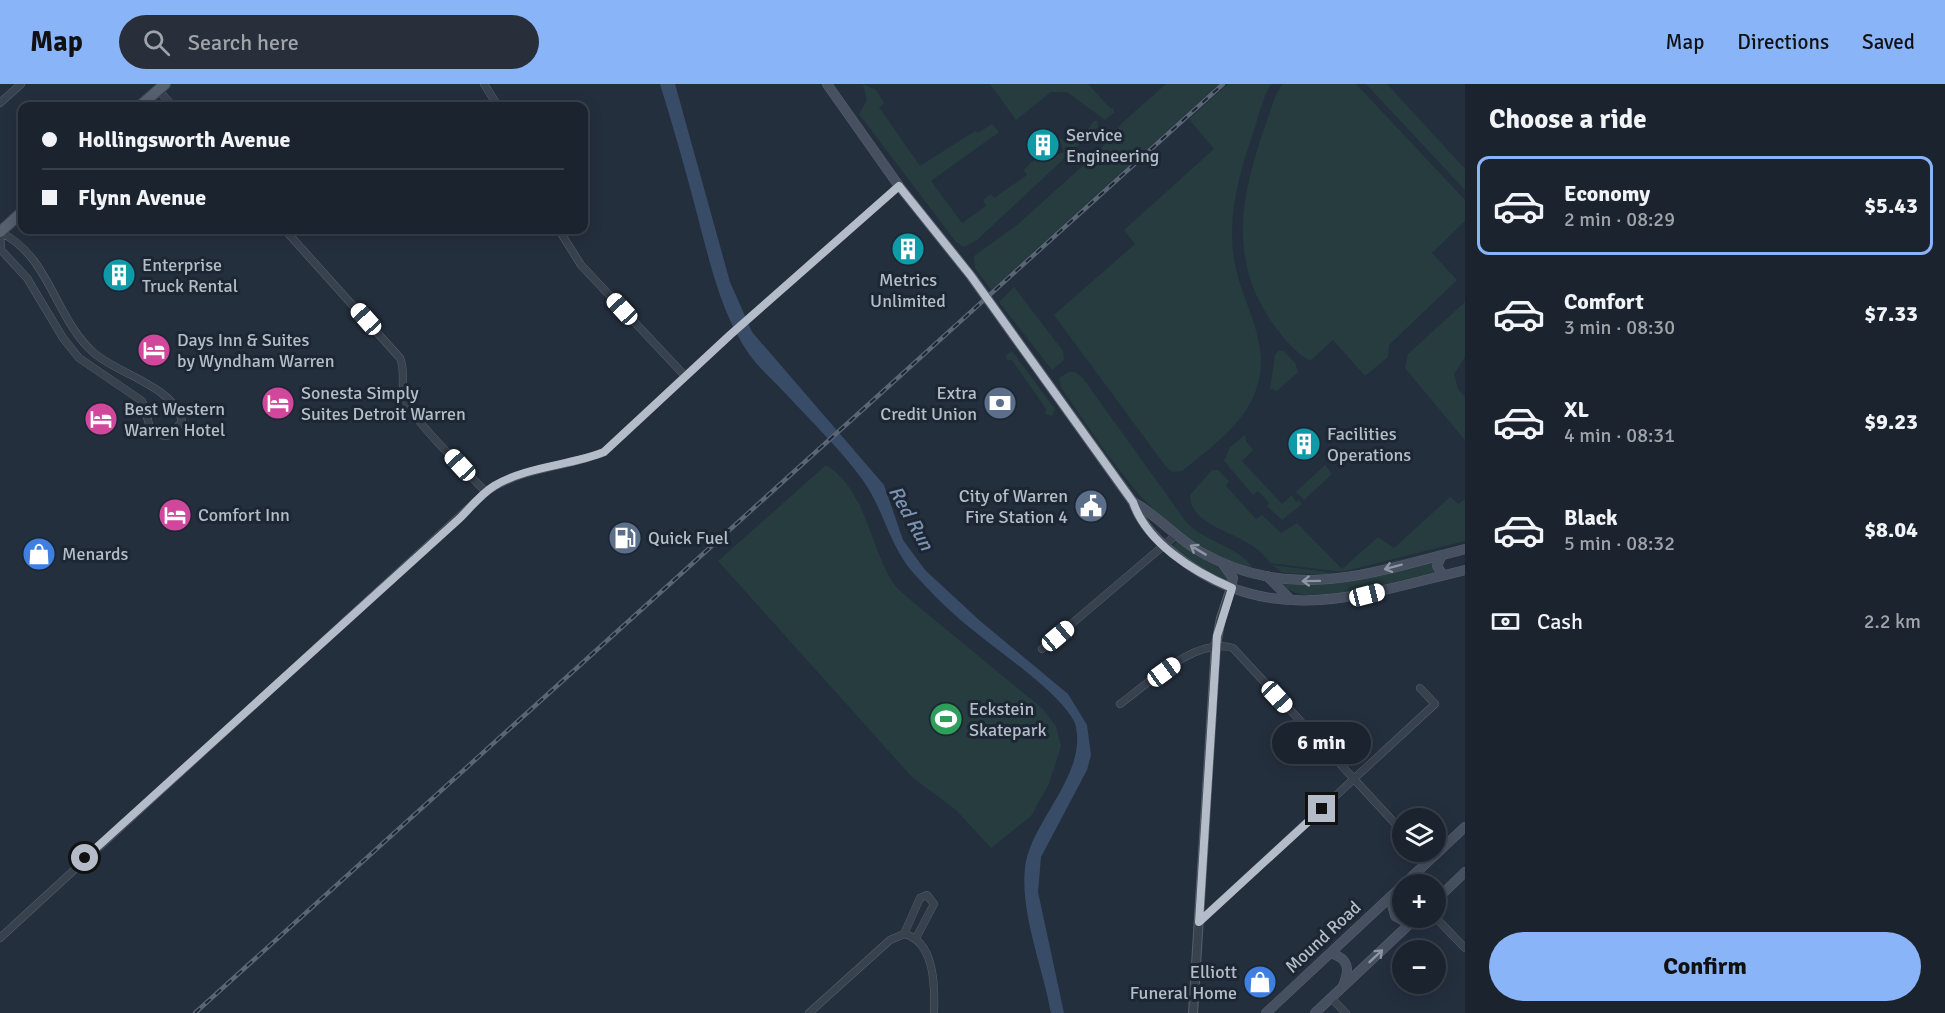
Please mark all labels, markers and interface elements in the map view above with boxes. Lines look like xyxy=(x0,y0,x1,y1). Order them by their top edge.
search box xyxy=(119,15,539,69)
text: Map xyxy=(30,25,83,59)
icon: search xyxy=(140,26,173,59)
text: Search here xyxy=(188,29,299,56)
text: Map xyxy=(1666,29,1704,55)
text: Directions xyxy=(1737,29,1829,55)
text: Saved xyxy=(1862,29,1915,55)
text: Choose a ride xyxy=(1489,103,1647,136)
place label: Service Engineering xyxy=(1066,124,1159,167)
text: Hollingsworth Avenue xyxy=(78,126,290,153)
building icon: Service Engineering xyxy=(1025,127,1061,163)
icon: car xyxy=(1492,179,1546,233)
text: Economy xyxy=(1564,180,1650,207)
text: Flynn Avenue xyxy=(78,184,206,211)
text: $5.43 xyxy=(1864,192,1918,219)
text: 2 min · 08:29 xyxy=(1564,207,1675,232)
building icon: Metrics Unlimited xyxy=(890,231,926,267)
place label: Enterprise Truck Rental xyxy=(142,254,238,297)
building icon: Enterprise Truck Rental xyxy=(101,257,137,293)
place label: Metrics Unlimited xyxy=(870,269,946,312)
icon: car xyxy=(1492,287,1546,341)
text: Comfort xyxy=(1564,288,1644,315)
car xyxy=(603,290,641,328)
car xyxy=(347,300,385,338)
text: $7.33 xyxy=(1864,300,1918,327)
text: 3 min · 08:30 xyxy=(1564,315,1675,340)
place label: Days Inn & Suites by Wyndham Warren xyxy=(177,329,335,372)
hotel icon: Days Inn & Suites by Wyndham Warren xyxy=(136,332,172,368)
place label: Sonesta Simply Suites Detroit Warren xyxy=(301,382,466,425)
place label: Extra Credit Union xyxy=(880,382,977,425)
hotel icon: Sonesta Simply Suites Detroit Warren xyxy=(260,385,296,421)
bank icon: Extra Credit Union xyxy=(982,385,1018,421)
icon: car xyxy=(1492,395,1546,449)
text: XL xyxy=(1564,396,1589,423)
place label: Best Western Warren Hotel xyxy=(124,398,225,441)
hotel icon: Best Western Warren Hotel xyxy=(83,401,119,437)
text: $9.23 xyxy=(1864,408,1918,435)
place label: Facilities Operations xyxy=(1327,423,1411,466)
text: 4 min · 08:31 xyxy=(1564,423,1675,448)
building icon: Facilities Operations xyxy=(1286,426,1322,462)
car xyxy=(441,446,479,484)
water label: Red Run xyxy=(883,481,939,556)
place label: City of Warren Fire Station 4 xyxy=(959,485,1068,528)
public building icon: City of Warren Fire Station 4 xyxy=(1073,488,1109,524)
hotel icon: Comfort Inn xyxy=(157,497,193,533)
icon: car xyxy=(1492,503,1546,557)
place label: Comfort Inn xyxy=(198,504,290,526)
text: Black xyxy=(1564,504,1618,531)
text: $8.04 xyxy=(1864,516,1918,543)
fuel station icon: Quick Fuel xyxy=(607,520,643,556)
place label: Quick Fuel xyxy=(648,527,729,549)
text: 5 min · 08:32 xyxy=(1564,531,1675,556)
shop icon: Menards xyxy=(21,536,57,572)
place label: Menards xyxy=(62,543,128,565)
one-way arrow xyxy=(1190,543,1207,555)
one-way arrow xyxy=(1384,562,1403,573)
one-way arrow xyxy=(1302,575,1322,587)
car xyxy=(1347,582,1387,608)
icon: cash xyxy=(1489,605,1522,638)
text: Cash xyxy=(1537,608,1583,635)
text: 2.2 km xyxy=(1864,609,1921,634)
car xyxy=(1038,618,1078,654)
car xyxy=(1144,654,1184,690)
car xyxy=(1258,678,1296,716)
place label: Eckstein Skatepark xyxy=(969,698,1046,741)
sports icon: Eckstein Skatepark xyxy=(928,701,964,737)
callout: 6 min xyxy=(1272,722,1372,764)
text: 6 min xyxy=(1297,730,1346,755)
route end xyxy=(1308,795,1335,822)
map controls xyxy=(1392,808,1446,994)
button: layers xyxy=(1392,808,1446,862)
route start xyxy=(71,844,98,871)
button: + xyxy=(1392,874,1446,928)
street label: Mound Road xyxy=(1281,896,1365,978)
button: Confirm xyxy=(1489,932,1921,1001)
button: − xyxy=(1392,940,1446,994)
one-way arrow xyxy=(1368,949,1383,963)
place label: Elliott Funeral Home xyxy=(1130,961,1237,1004)
shop icon: Elliott Funeral Home xyxy=(1242,964,1278,1000)

